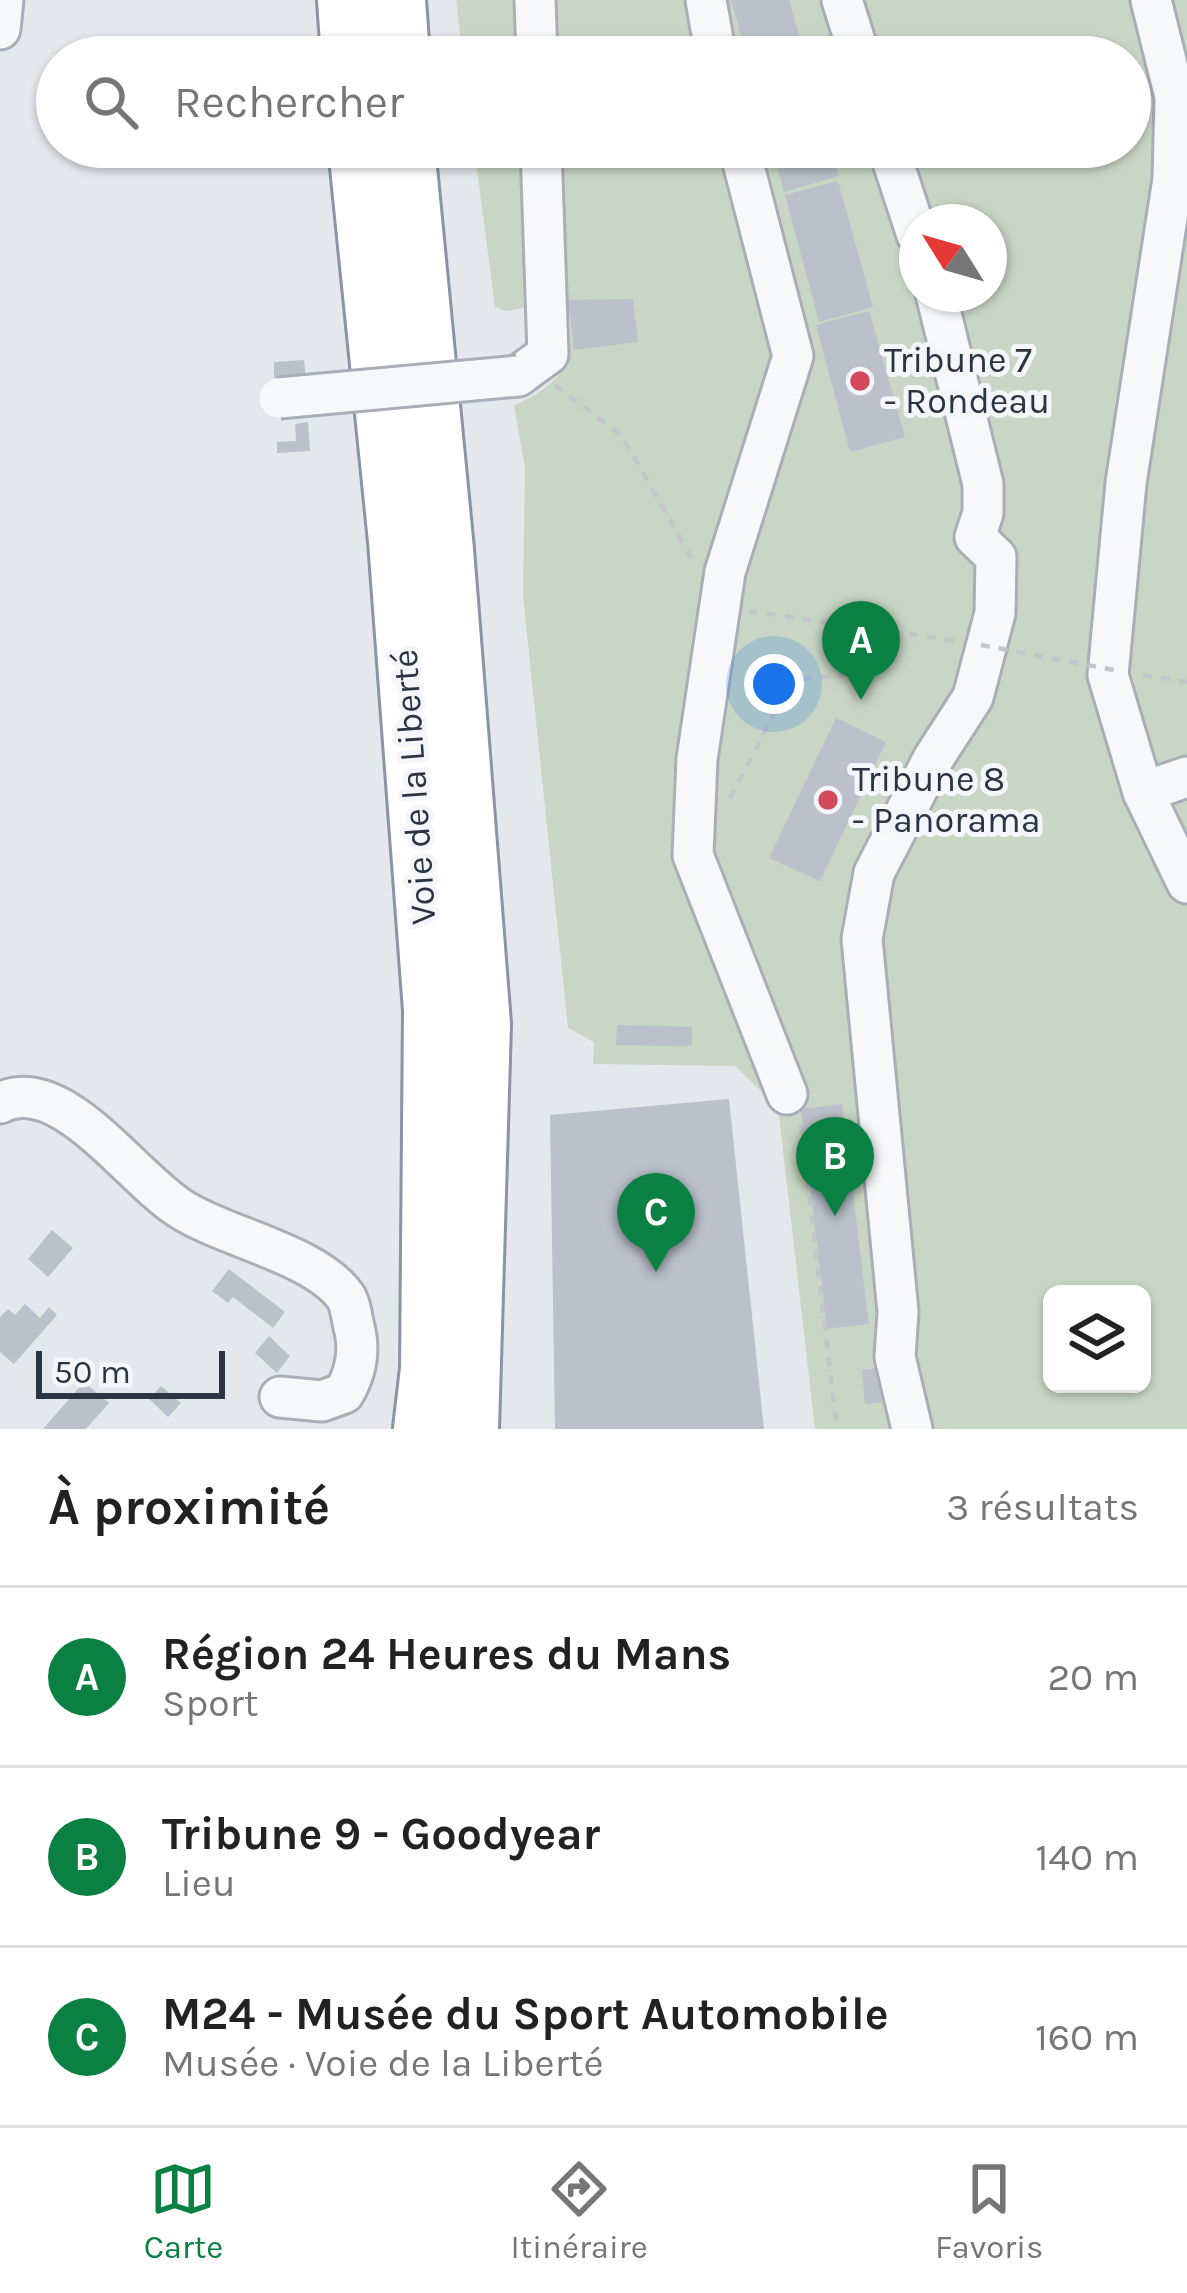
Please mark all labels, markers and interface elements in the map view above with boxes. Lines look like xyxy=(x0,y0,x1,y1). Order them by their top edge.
search box xyxy=(36,36,1151,168)
icon: search xyxy=(78,69,144,135)
text: Rechercher xyxy=(174,76,404,128)
north arrow xyxy=(899,204,1007,312)
place label: Tribune 7 - Rondeau xyxy=(884,339,1050,422)
marker: Tribune 7 - Rondeau xyxy=(847,368,873,394)
pin: A xyxy=(822,601,900,700)
street label: Voie de la Liberté xyxy=(383,648,445,926)
your location xyxy=(744,654,804,714)
place label: Tribune 8 - Panorama xyxy=(852,758,1041,841)
marker: Tribune 8 - Panorama xyxy=(815,787,841,813)
pin: B xyxy=(796,1117,874,1216)
pin: C xyxy=(617,1173,695,1272)
map controls xyxy=(1043,1285,1151,1393)
button: layers xyxy=(1043,1285,1151,1393)
scale bar xyxy=(36,1345,225,1398)
text: 50 m xyxy=(54,1353,131,1391)
text: À proximité xyxy=(48,1477,330,1537)
text: 3 résultats xyxy=(946,1484,1139,1530)
text: Région 24 Heures du Mans xyxy=(162,1628,731,1680)
text: A xyxy=(75,1654,99,1700)
text: 20 m xyxy=(1048,1654,1139,1700)
text: Sport xyxy=(162,1680,258,1726)
text: Tribune 9 - Goodyear xyxy=(162,1808,600,1860)
text: B xyxy=(74,1834,100,1880)
text: 140 m xyxy=(1035,1834,1139,1880)
text: Lieu xyxy=(162,1860,236,1906)
text: M24 - Musée du Sport Automobile xyxy=(162,1988,889,2040)
text: C xyxy=(75,2014,99,2060)
text: 160 m xyxy=(1035,2014,1139,2060)
text: Musée · Voie de la Liberté xyxy=(162,2040,603,2086)
tab: Carte xyxy=(144,2156,223,2266)
tab: Itinéraire xyxy=(511,2156,648,2266)
tab: Favoris xyxy=(935,2156,1043,2266)

